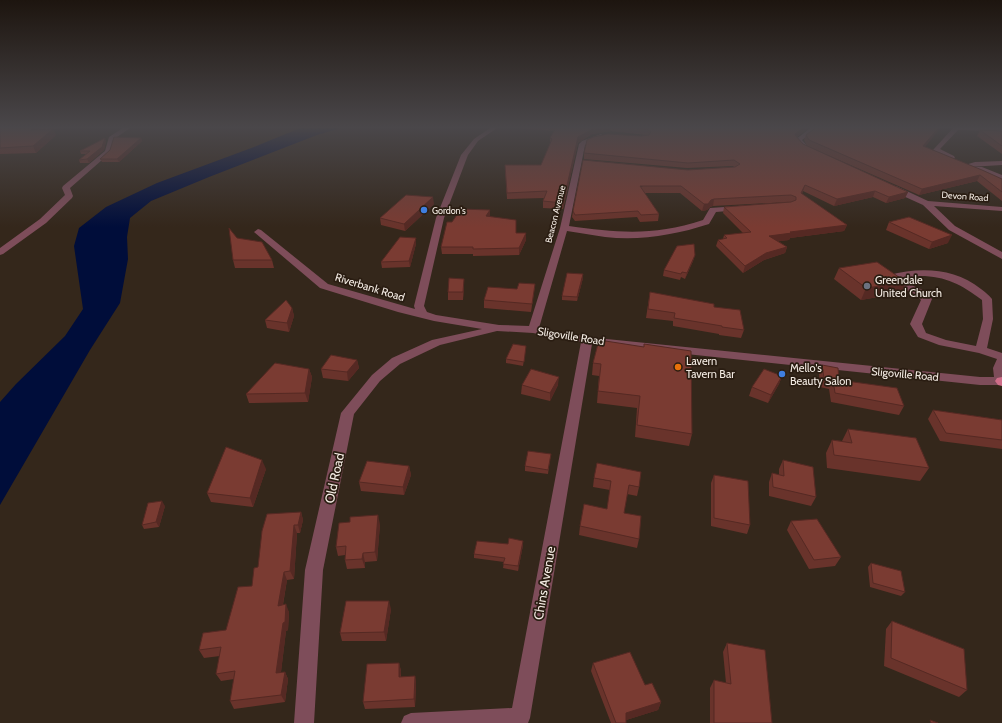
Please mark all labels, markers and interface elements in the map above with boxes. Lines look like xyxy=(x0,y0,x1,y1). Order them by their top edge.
street label: Beacon Avenue xyxy=(543,184,568,244)
street label: Devon Road xyxy=(941,189,989,203)
marker: Gordon's xyxy=(419,205,429,215)
place label: Gordon's xyxy=(432,205,466,216)
street label: Riverbank Road xyxy=(333,270,407,304)
place label: Greendale United Church xyxy=(875,273,942,300)
marker: Greendale United Church xyxy=(862,281,872,291)
street label: Sligoville Road xyxy=(537,324,605,348)
place label: Lavern Tavern Bar xyxy=(686,354,735,381)
place label: Mello's Beauty Salon xyxy=(790,361,851,388)
marker: Lavern Tavern Bar xyxy=(673,362,683,372)
street label: Sligoville Road xyxy=(871,364,939,384)
marker: Mello's Beauty Salon xyxy=(777,369,787,379)
street label: Old Road xyxy=(321,451,347,505)
street label: Chins Avenue xyxy=(530,545,558,621)

